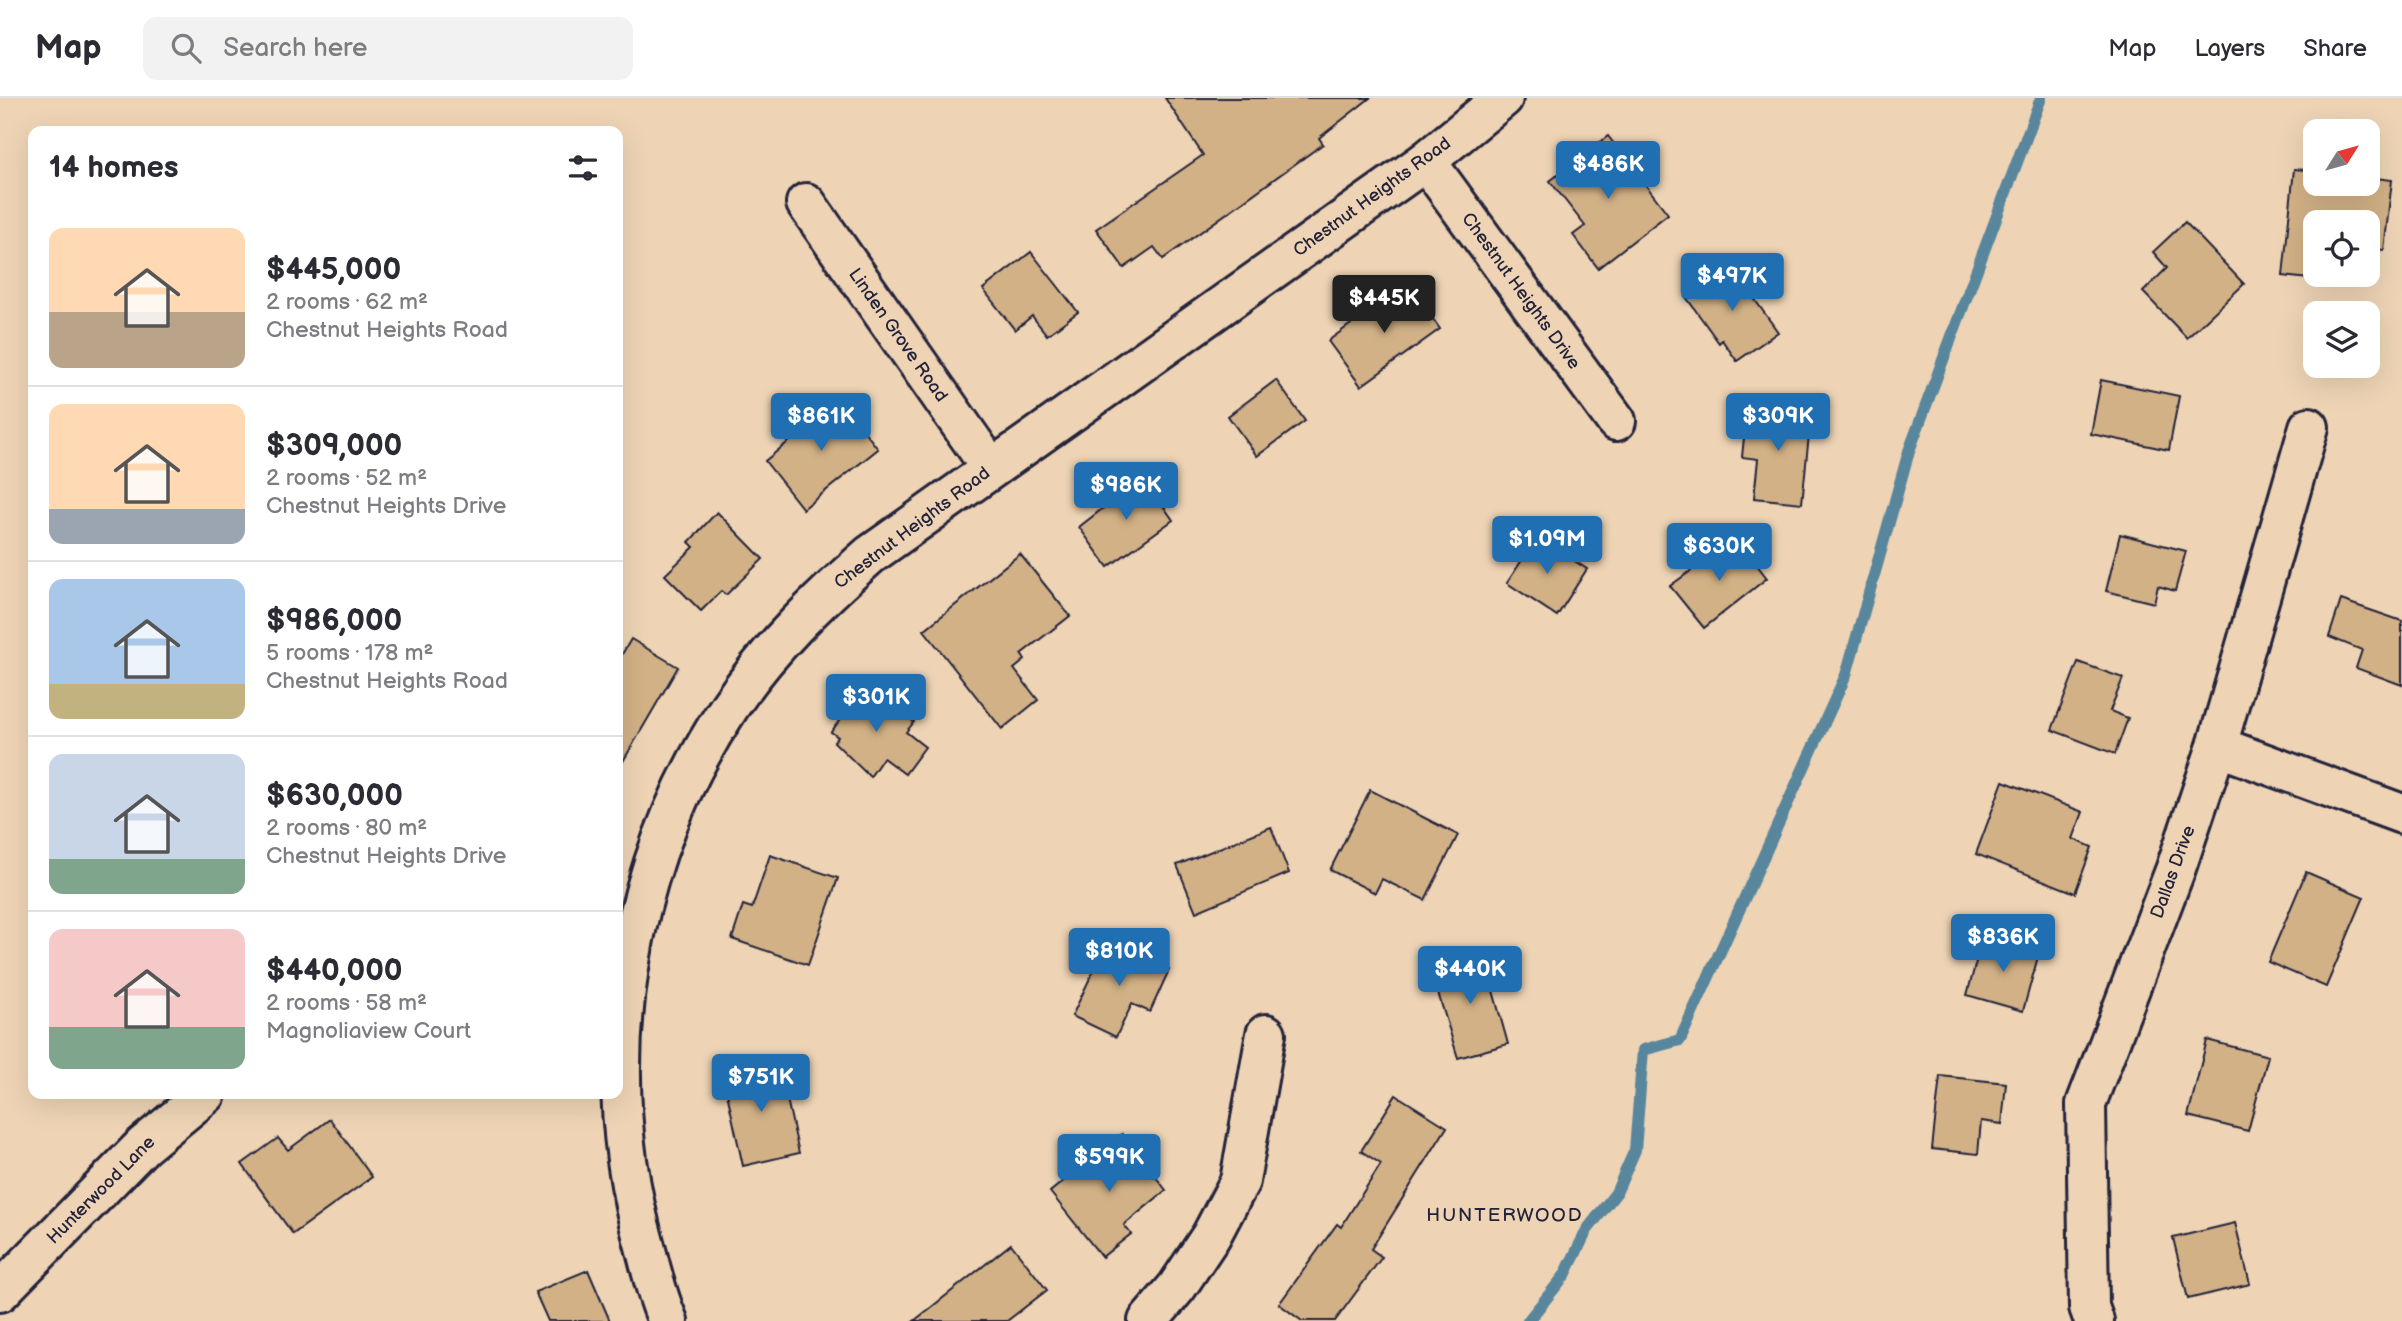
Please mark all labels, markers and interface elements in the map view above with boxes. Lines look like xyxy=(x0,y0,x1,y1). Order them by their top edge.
search box xyxy=(143,17,633,80)
text: Map xyxy=(35,28,101,68)
icon: search xyxy=(167,29,205,67)
text: Search here xyxy=(223,33,367,64)
text: Map xyxy=(2108,34,2156,63)
text: Layers xyxy=(2194,34,2265,63)
text: Share xyxy=(2303,34,2367,63)
north arrow xyxy=(2303,119,2380,196)
map controls xyxy=(2303,119,2380,378)
street label: Chestnut Heights Road xyxy=(1289,133,1455,261)
pin: $486K xyxy=(1559,141,1657,201)
icon: filters xyxy=(564,149,602,187)
text: 14 homes xyxy=(49,150,178,186)
text: $486K xyxy=(1572,150,1644,178)
street label: Chestnut Heights Drive xyxy=(1457,209,1585,374)
button: locate xyxy=(2303,210,2380,287)
text: $445,000 xyxy=(266,252,401,288)
pin: $497K xyxy=(1683,254,1781,313)
icon: home xyxy=(105,256,189,340)
text: $497K xyxy=(1697,262,1767,290)
street label: Linden Grove Road xyxy=(844,264,952,406)
pin: $445K xyxy=(1335,275,1433,335)
text: $445K xyxy=(1348,284,1420,312)
text: 2 rooms · 62 m² xyxy=(266,288,428,316)
button: layers xyxy=(2303,301,2380,378)
text: Chestnut Heights Road xyxy=(266,316,508,344)
pin: $861K xyxy=(772,394,870,453)
pin: $309K xyxy=(1729,394,1827,453)
text: $861K xyxy=(787,402,855,430)
text: $309K xyxy=(1742,402,1814,430)
text: $309,000 xyxy=(266,428,402,464)
icon: home xyxy=(105,432,189,516)
pin: $986K xyxy=(1077,462,1175,522)
street label: Chestnut Heights Road xyxy=(830,463,994,593)
text: 2 rooms · 52 m² xyxy=(266,464,427,492)
text: $986K xyxy=(1090,471,1162,499)
text: Chestnut Heights Drive xyxy=(266,492,506,520)
pin: $1.09M xyxy=(1490,517,1604,576)
pin: $630K xyxy=(1670,524,1768,583)
text: $1.09M xyxy=(1508,525,1586,553)
text: $630K xyxy=(1683,532,1755,560)
text: $986,000 xyxy=(266,603,402,639)
icon: home xyxy=(105,607,189,691)
text: 5 rooms · 178 m² xyxy=(266,639,434,667)
text: Chestnut Heights Road xyxy=(266,667,508,695)
pin: $301K xyxy=(827,674,925,734)
text: $301K xyxy=(842,683,910,711)
text: $630,000 xyxy=(266,778,403,814)
icon: home xyxy=(105,782,189,866)
text: 2 rooms · 80 m² xyxy=(266,814,427,842)
street label: Dallas Drive xyxy=(2147,822,2200,921)
text: Chestnut Heights Drive xyxy=(266,842,506,870)
pin: $836K xyxy=(1954,914,2052,974)
text: $836K xyxy=(1967,923,2039,951)
pin: $810K xyxy=(1070,928,1168,988)
text: $810K xyxy=(1085,937,1153,965)
pin: $440K xyxy=(1421,946,1519,1006)
text: $440,000 xyxy=(266,953,403,989)
text: $440K xyxy=(1434,955,1506,983)
icon: home xyxy=(105,957,189,1041)
text: 2 rooms · 58 m² xyxy=(266,989,427,1017)
text: Magnoliaview Court xyxy=(266,1017,471,1045)
pin: $751K xyxy=(712,1054,810,1114)
text: $751K xyxy=(728,1063,794,1091)
street label: Hunterwood Lane xyxy=(43,1131,160,1248)
pin: $599K xyxy=(1060,1134,1158,1194)
text: $599K xyxy=(1073,1143,1145,1171)
district label: HUNTERWOOD xyxy=(1426,1204,1584,1227)

